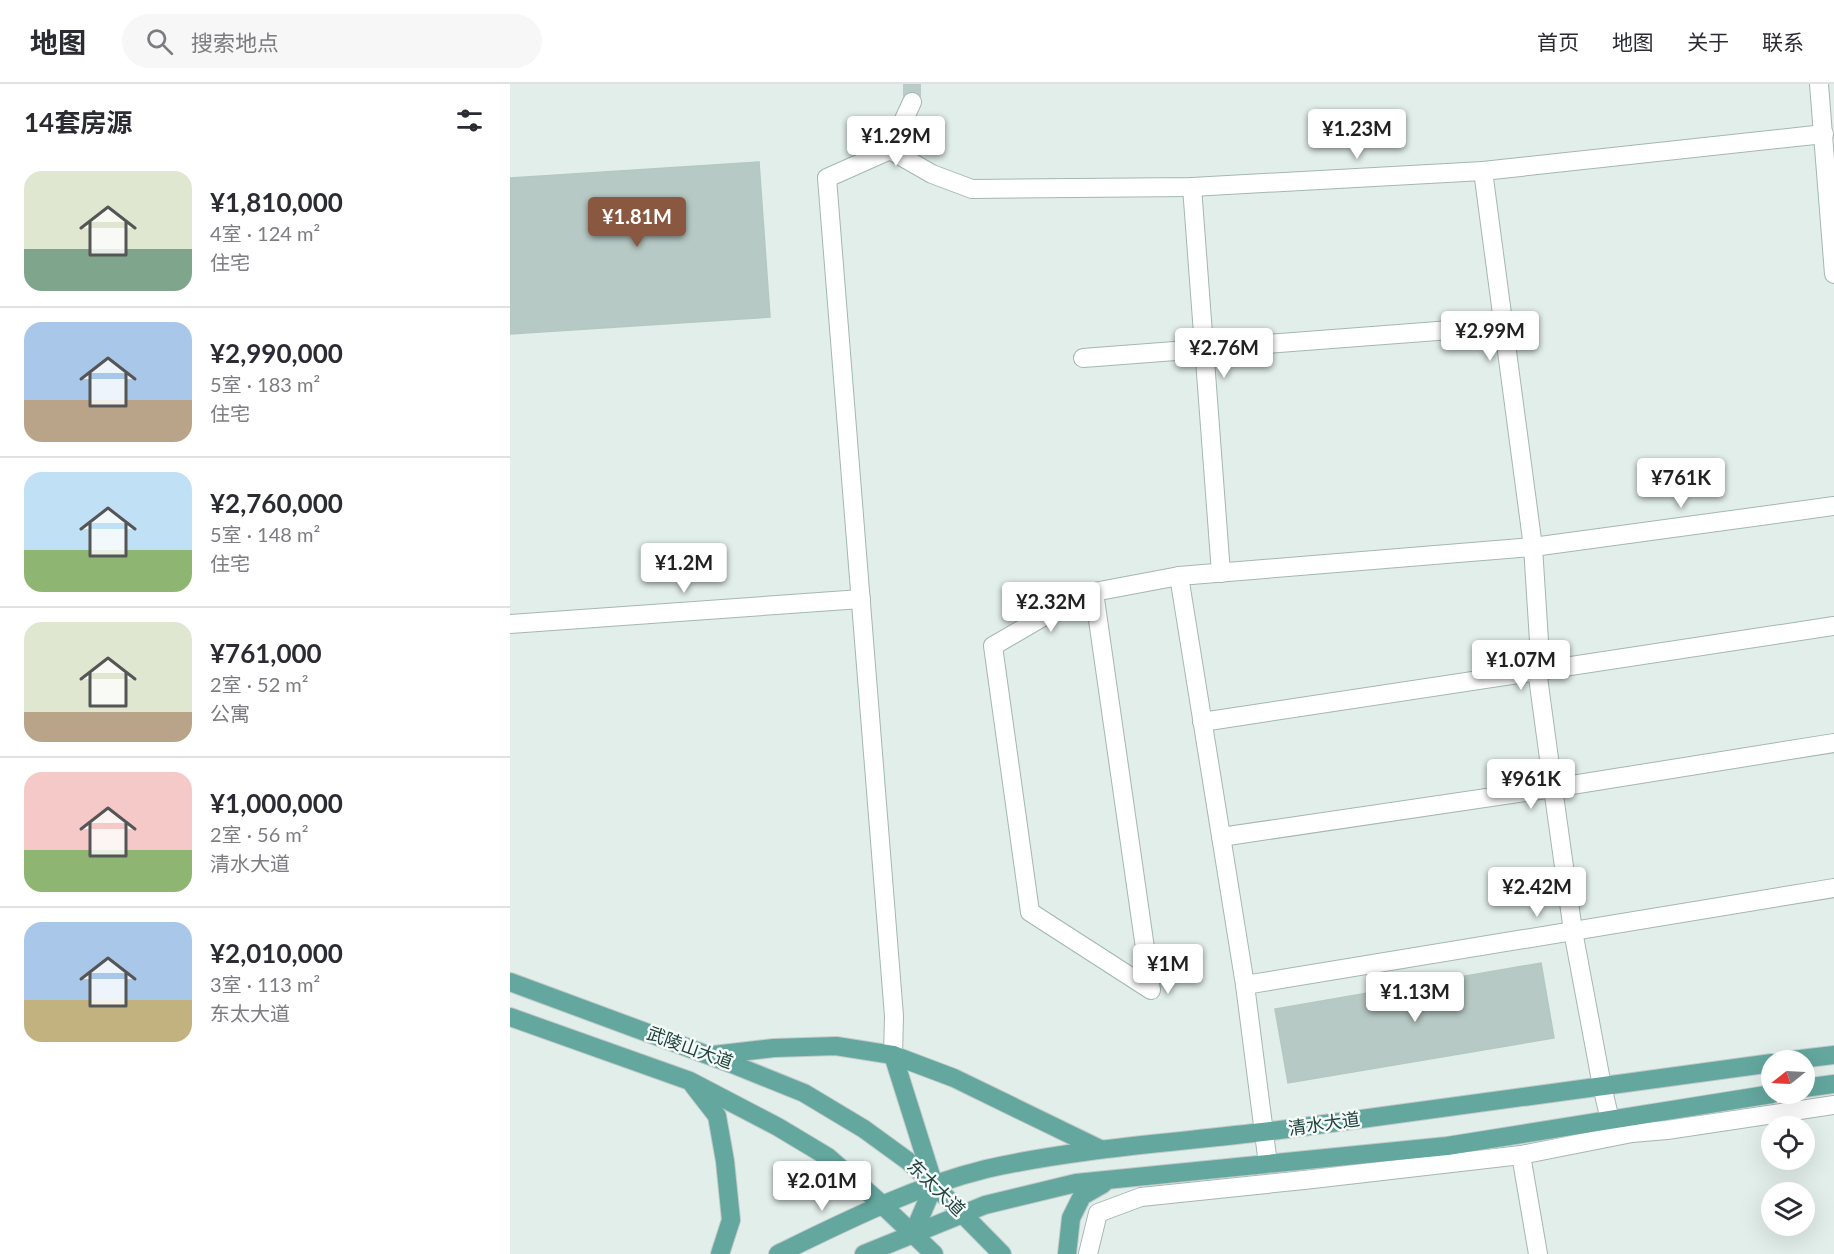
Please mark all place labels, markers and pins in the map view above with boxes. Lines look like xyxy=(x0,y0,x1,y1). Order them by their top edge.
pin: ¥1.23M xyxy=(1308,109,1406,160)
pin: ¥1.29M xyxy=(847,116,945,167)
pin: ¥1.81M xyxy=(588,197,686,248)
pin: ¥2.99M xyxy=(1441,311,1539,362)
pin: ¥2.76M xyxy=(1175,328,1273,379)
pin: ¥761K xyxy=(1639,458,1723,509)
pin: ¥1.2M xyxy=(642,543,726,594)
pin: ¥2.32M xyxy=(1002,582,1100,633)
pin: ¥1.07M xyxy=(1472,640,1570,691)
pin: ¥961K xyxy=(1489,759,1573,810)
pin: ¥2.42M xyxy=(1488,867,1586,918)
pin: ¥1M xyxy=(1139,944,1197,995)
pin: ¥1.13M xyxy=(1366,972,1464,1023)
pin: ¥2.01M xyxy=(773,1161,871,1212)

